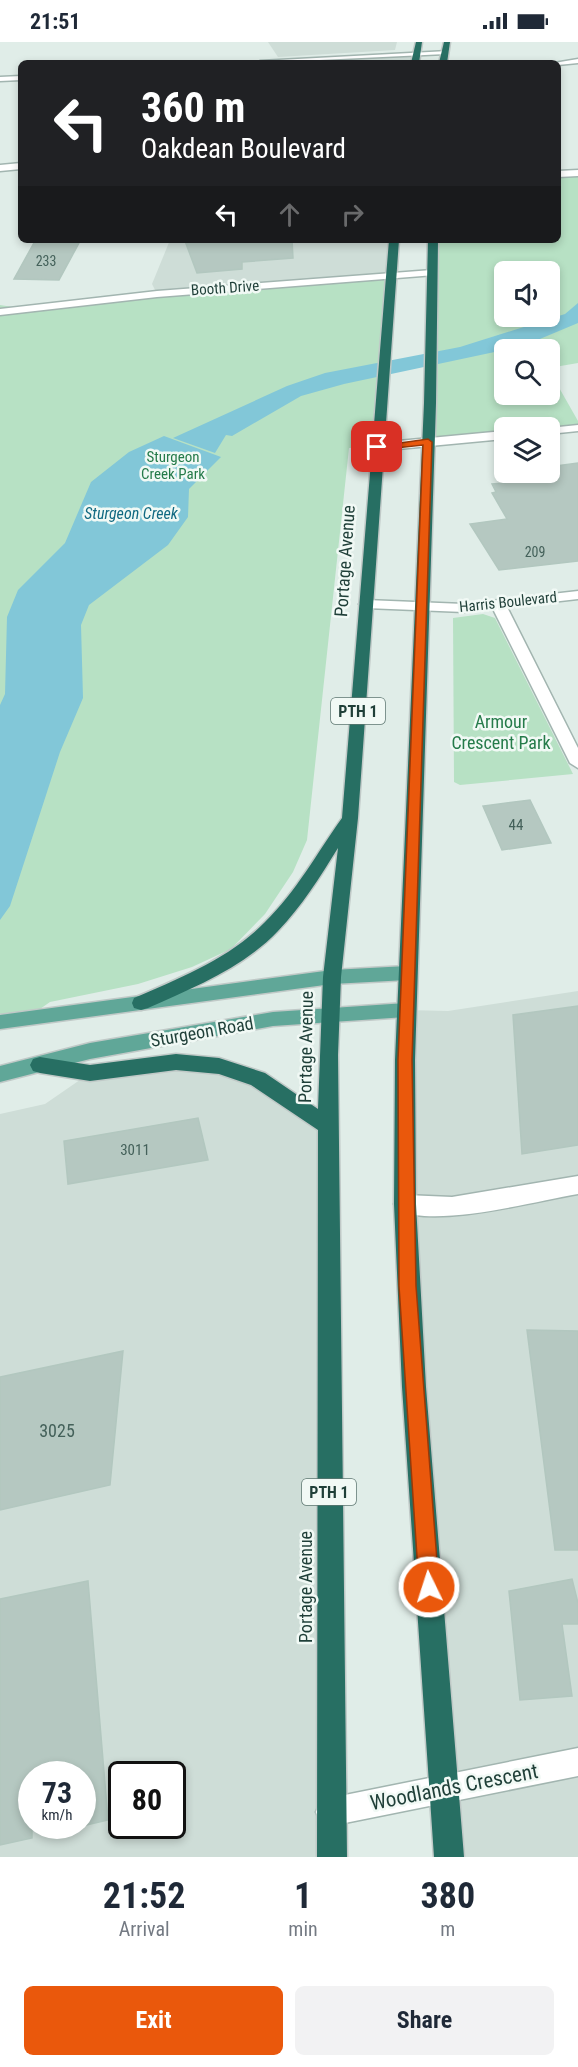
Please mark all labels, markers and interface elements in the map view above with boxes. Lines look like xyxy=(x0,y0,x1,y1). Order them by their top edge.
text: 21:51 xyxy=(30,9,81,34)
text: 360 m xyxy=(141,83,246,132)
icon: left xyxy=(42,84,120,162)
text: Oakdean Boulevard xyxy=(141,133,346,165)
icon: left xyxy=(210,198,243,231)
icon: ahead xyxy=(273,198,306,231)
icon: right xyxy=(336,198,369,231)
house number: 233 xyxy=(36,253,56,269)
map controls xyxy=(494,261,560,483)
button: sound xyxy=(494,261,560,327)
street label: Booth Drive xyxy=(190,277,260,299)
button: search xyxy=(494,339,560,405)
button: layers xyxy=(494,417,560,483)
pin xyxy=(351,421,402,472)
icon: arrive xyxy=(360,430,393,463)
park label: Sturgeon Creek Park xyxy=(141,448,205,483)
water label: Sturgeon Creek xyxy=(84,504,179,523)
street label: Portage Avenue xyxy=(330,504,359,618)
house number: 209 xyxy=(525,544,545,560)
street label: Harris Boulevard xyxy=(458,588,558,616)
road number: PTH 1 xyxy=(331,698,385,724)
park label: Armour Crescent Park xyxy=(451,711,551,753)
house number: 44 xyxy=(509,816,523,834)
street label: Portage Avenue xyxy=(294,991,317,1103)
street label: Sturgeon Road xyxy=(149,1012,255,1051)
house number: 3011 xyxy=(120,1141,150,1159)
house number: 3025 xyxy=(39,1420,75,1441)
road number: PTH 1 xyxy=(302,1479,356,1505)
street label: Portage Avenue xyxy=(295,1531,316,1643)
position arrow xyxy=(397,1555,461,1619)
street label: Woodlands Crescent xyxy=(368,1759,540,1815)
speed limit sign: 80 xyxy=(108,1761,186,1839)
text: 73 xyxy=(42,1775,72,1810)
text: km/h xyxy=(42,1806,72,1824)
text: 21:52 xyxy=(103,1875,185,1917)
text: 1 xyxy=(294,1875,312,1917)
text: 380 xyxy=(421,1875,475,1917)
text: Arrival xyxy=(119,1917,170,1941)
text: min xyxy=(288,1917,318,1941)
text: m xyxy=(440,1917,455,1941)
button: Exit xyxy=(24,1986,283,2055)
button: Share xyxy=(295,1986,554,2055)

